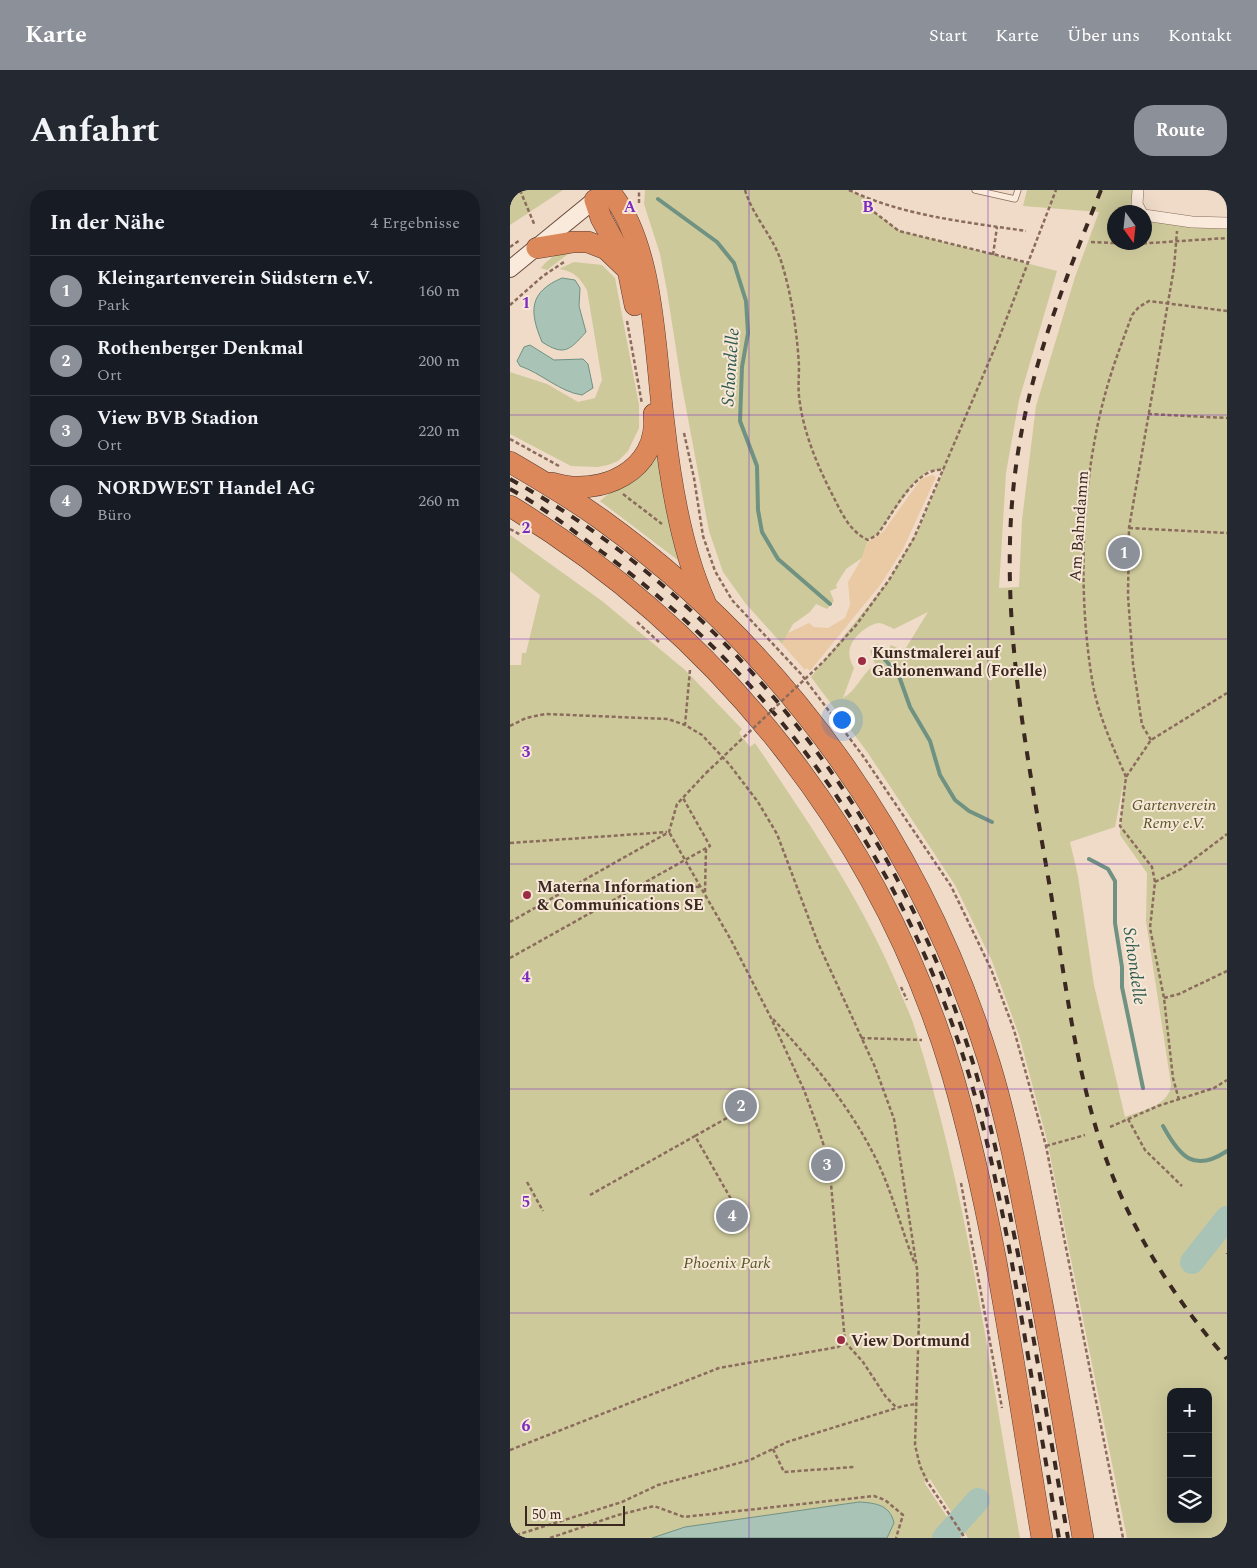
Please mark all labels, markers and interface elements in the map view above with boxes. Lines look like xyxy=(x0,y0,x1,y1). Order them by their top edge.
text: Karte xyxy=(25,17,87,53)
text: Start xyxy=(929,22,967,49)
text: Karte xyxy=(995,22,1039,49)
text: Über uns xyxy=(1067,22,1140,49)
text: Kontakt xyxy=(1168,22,1232,49)
text: Anfahrt xyxy=(30,104,160,157)
button: Route xyxy=(1134,105,1227,156)
text: A xyxy=(624,195,637,219)
text: B xyxy=(862,195,874,219)
north arrow xyxy=(1107,205,1152,250)
text: In der Nähe xyxy=(50,207,165,239)
text: 4 Ergebnisse xyxy=(370,211,460,235)
text: Kleingartenverein Südstern e.V. xyxy=(97,264,373,293)
text: 1 xyxy=(62,279,70,303)
text: 160 m xyxy=(418,279,460,303)
text: 1 xyxy=(522,291,530,315)
text: Park xyxy=(97,293,130,317)
water label: Schondelle xyxy=(714,327,747,407)
text: Rothenberger Denkmal xyxy=(97,334,303,363)
text: 2 xyxy=(62,349,70,373)
text: 200 m xyxy=(418,349,460,373)
text: Ort xyxy=(97,363,122,387)
text: View BVB Stadion xyxy=(97,404,259,433)
text: 3 xyxy=(62,419,70,443)
text: 220 m xyxy=(418,419,460,443)
text: Ort xyxy=(97,433,122,457)
street label: Am Bahndamm xyxy=(1063,470,1095,582)
text: NORDWEST Handel AG xyxy=(97,474,315,503)
text: 4 xyxy=(62,489,70,513)
text: 260 m xyxy=(418,489,460,513)
text: Büro xyxy=(97,503,132,527)
text: 2 xyxy=(522,516,531,540)
pin: 1 xyxy=(1108,534,1140,572)
place label: Kunstmalerei auf Gabionenwand (Forelle) xyxy=(872,641,1047,683)
marker: Kunstmalerei auf Gabionenwand (Forelle) xyxy=(856,655,868,667)
your location xyxy=(829,707,855,733)
text: 3 xyxy=(522,740,531,764)
park label: Gartenverein Remy e.V. xyxy=(1132,793,1217,835)
place label: Materna Information & Communications SE xyxy=(537,875,704,917)
marker: Materna Information & Communications SE xyxy=(521,889,533,901)
water label: Schondelle xyxy=(1116,925,1153,1007)
text: 4 xyxy=(522,965,531,989)
pin: 2 xyxy=(725,1087,757,1125)
pin: 3 xyxy=(811,1146,843,1184)
text: 5 xyxy=(522,1190,530,1214)
pin: 4 xyxy=(716,1197,748,1235)
park label: Phoenix Park xyxy=(683,1251,771,1275)
place label: View Dortmund xyxy=(851,1329,970,1353)
marker: View Dortmund xyxy=(835,1334,847,1346)
map controls xyxy=(1167,1388,1212,1523)
button: + xyxy=(1167,1388,1212,1433)
text: 6 xyxy=(522,1414,531,1438)
button: − xyxy=(1167,1433,1212,1478)
button: layers xyxy=(1167,1478,1212,1523)
scale bar xyxy=(525,1503,625,1526)
text: 50 m xyxy=(532,1504,562,1525)

